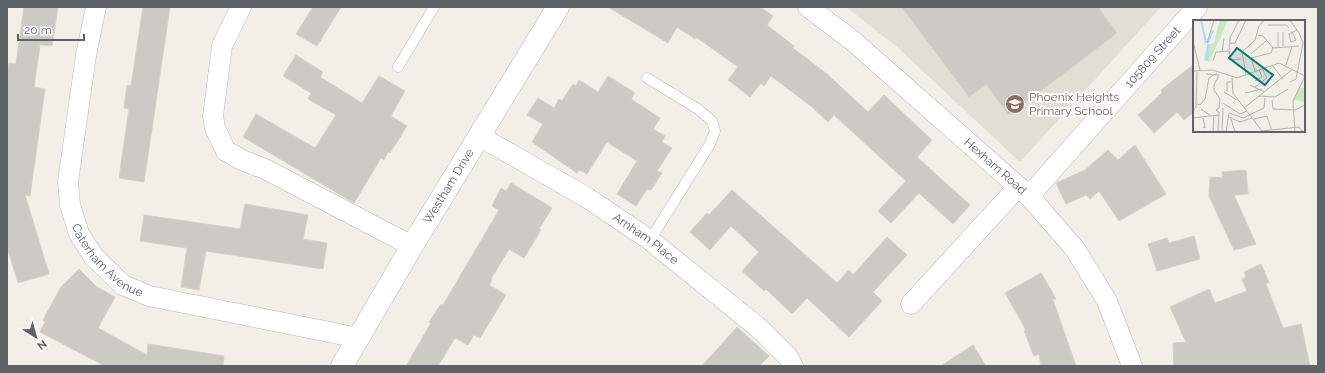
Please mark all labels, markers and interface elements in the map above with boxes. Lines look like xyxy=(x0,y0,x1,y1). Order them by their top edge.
scale bar xyxy=(18,16,84,42)
inset map xyxy=(1193,20,1305,132)
text: 20 m xyxy=(24,23,52,37)
street label: 105809 Street xyxy=(1122,24,1183,90)
place label: Phoenix Heights Primary School xyxy=(1029,90,1119,118)
school or university icon: Phoenix Heights Primary School xyxy=(1004,93,1026,115)
street label: Hexham Road xyxy=(961,135,1029,197)
street label: Westham Drive xyxy=(420,146,477,226)
street label: Arnham Place xyxy=(610,210,681,267)
street label: Caterham Avenue xyxy=(69,222,145,300)
north arrow xyxy=(16,317,56,357)
text: N xyxy=(34,337,49,352)

